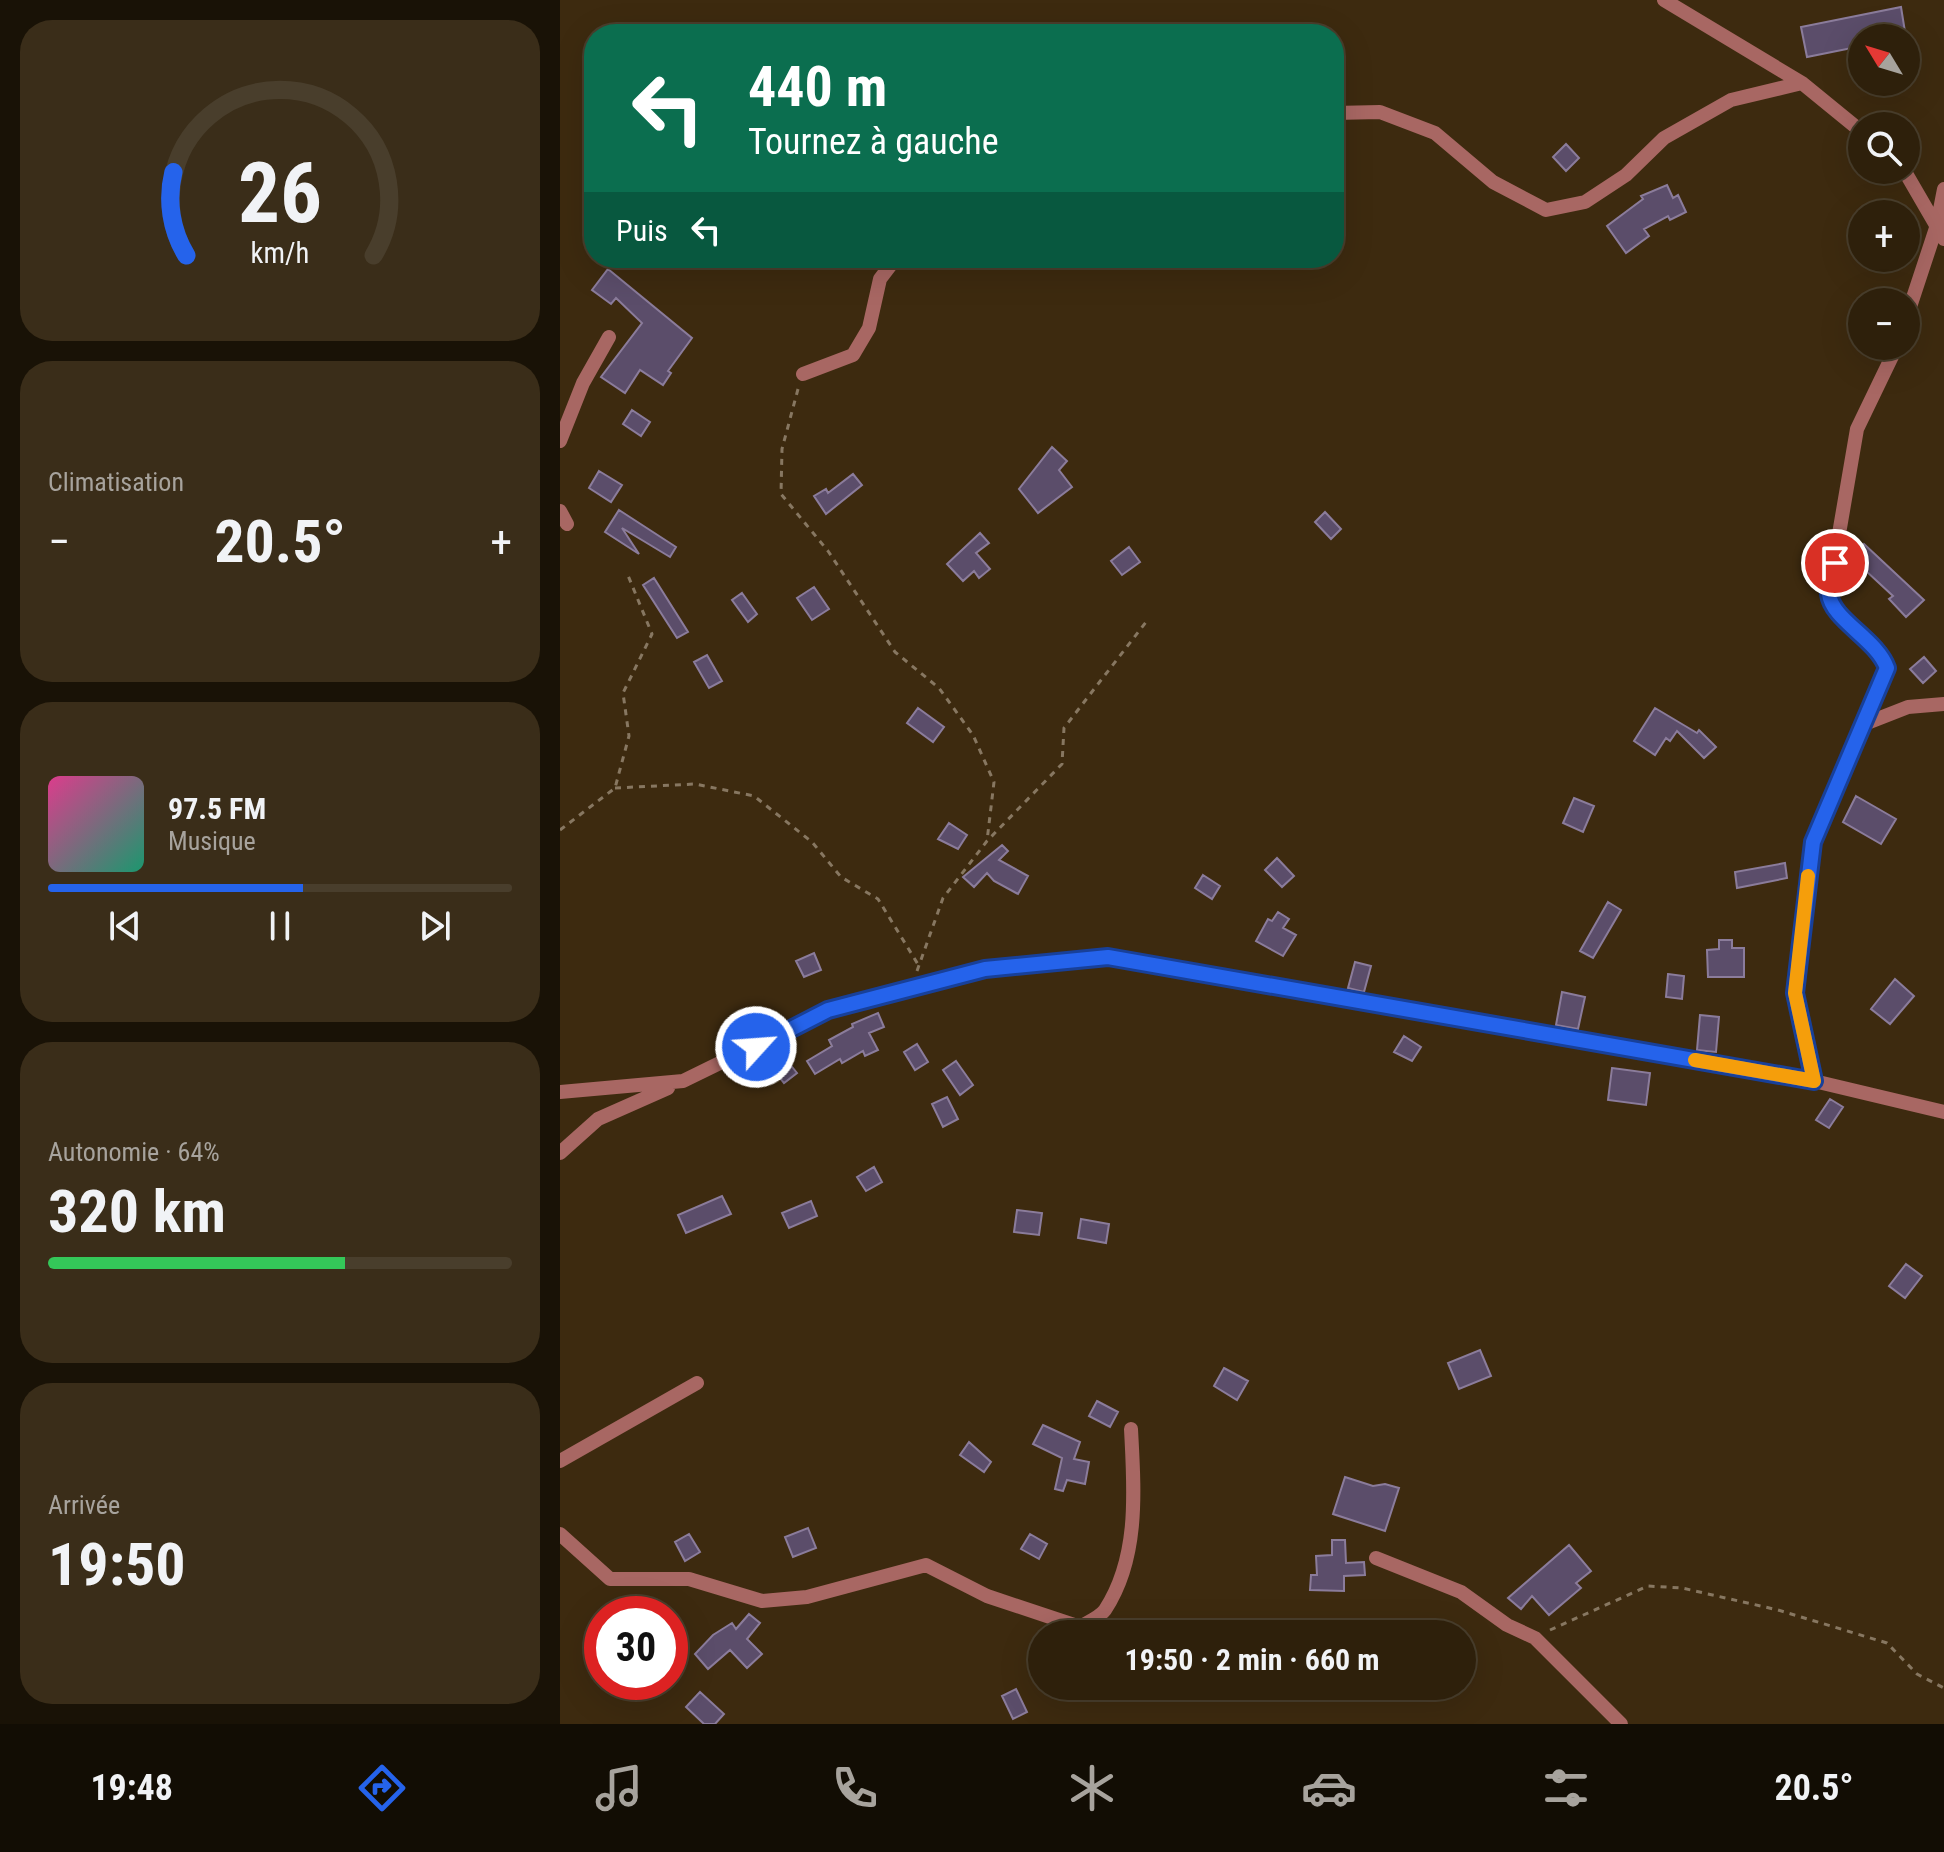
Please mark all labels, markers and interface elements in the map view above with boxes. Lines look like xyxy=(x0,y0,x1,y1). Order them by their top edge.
north arrow xyxy=(1848,24,1920,96)
map controls xyxy=(1848,24,1920,360)
text: 440 m xyxy=(748,54,887,120)
icon: left xyxy=(616,56,720,160)
button: search xyxy=(1848,112,1920,184)
text: Tournez à gauche xyxy=(748,121,999,163)
text: 26 xyxy=(238,145,322,242)
button: + xyxy=(1848,200,1920,272)
icon: left xyxy=(684,208,728,252)
text: Puis xyxy=(616,213,668,248)
text: km/h xyxy=(251,237,309,271)
button: − xyxy=(1848,288,1920,360)
text: Climatisation xyxy=(48,467,184,497)
text: 20.5° xyxy=(214,506,346,577)
text: − xyxy=(48,516,70,568)
text: + xyxy=(490,516,512,568)
pin xyxy=(1801,529,1869,597)
icon: arrive xyxy=(1813,541,1857,585)
text: 97.5 FM xyxy=(168,791,266,826)
text: Musique xyxy=(168,826,256,856)
icon: previous xyxy=(103,904,147,948)
icon: pause xyxy=(258,904,302,948)
icon: next xyxy=(413,904,457,948)
position arrow xyxy=(714,1005,798,1089)
text: Autonomie · 64% xyxy=(48,1137,220,1167)
text: 320 km xyxy=(48,1176,226,1247)
text: Arrivée xyxy=(48,1490,120,1520)
text: 19:50 xyxy=(48,1529,186,1600)
speed limit sign: 30 xyxy=(584,1596,688,1700)
text: 19:50 · 2 min · 660 m xyxy=(1125,1642,1379,1677)
icon: directions xyxy=(354,1760,410,1816)
icon: music xyxy=(591,1760,647,1816)
icon: phone xyxy=(827,1760,883,1816)
icon: climate xyxy=(1064,1760,1120,1816)
icon: car xyxy=(1301,1760,1357,1816)
icon: filters xyxy=(1538,1760,1594,1816)
text: 19:48 xyxy=(90,1767,173,1809)
text: 20.5° xyxy=(1774,1767,1854,1809)

